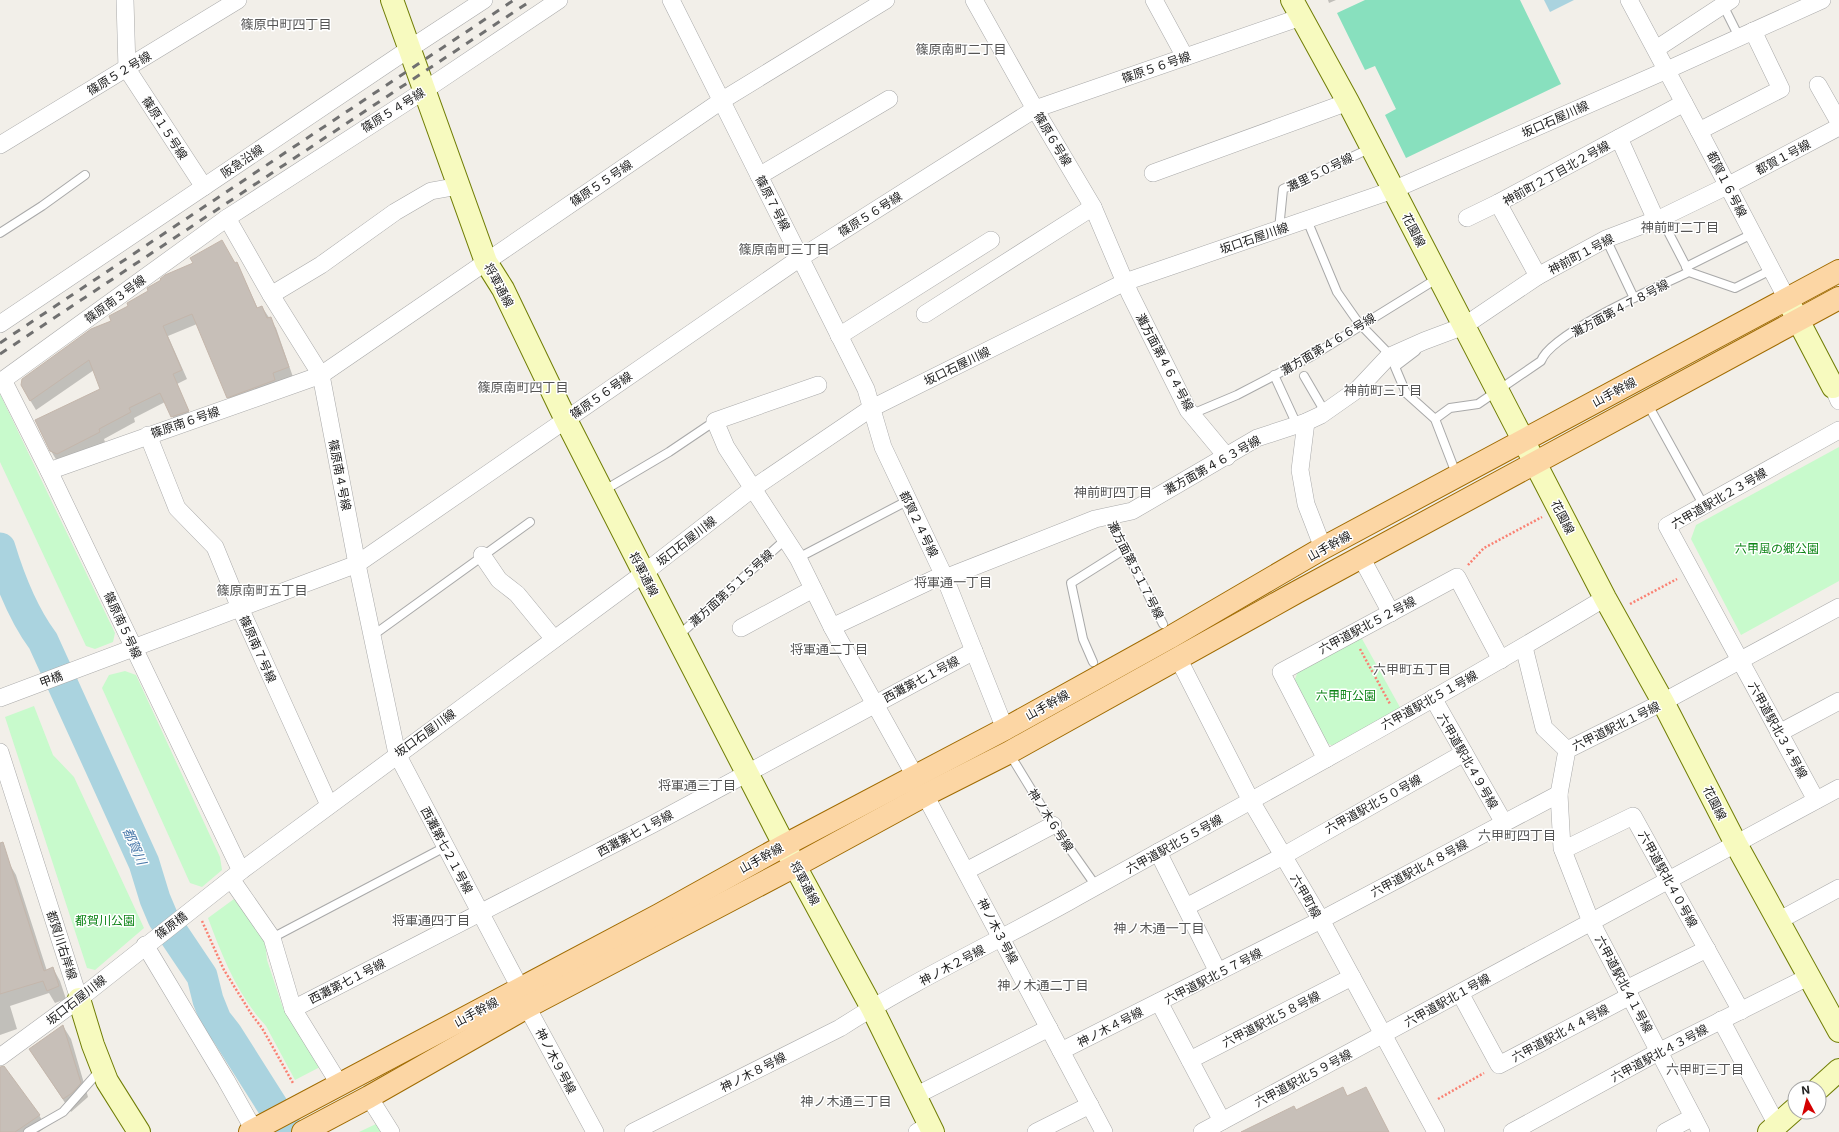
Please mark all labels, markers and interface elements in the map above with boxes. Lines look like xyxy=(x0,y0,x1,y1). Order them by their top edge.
district label: 篠原中町四丁目 xyxy=(240,16,332,32)
district label: 篠原南町二丁目 xyxy=(915,41,1007,57)
street label: 篠原５２号線 xyxy=(84,48,154,98)
street label: 篠原５６号線 xyxy=(1120,48,1192,86)
street label: 篠原５４号線 xyxy=(358,85,428,135)
street label: 篠原１５号線 xyxy=(139,94,191,162)
street label: 坂口石屋川線 xyxy=(1519,98,1591,140)
street label: 篠原６号線 xyxy=(1031,109,1075,169)
street label: 都賀１号線 xyxy=(1753,136,1813,178)
street label: 神前町２丁目北２号線 xyxy=(1500,137,1612,209)
street label: 阪急沿線 xyxy=(218,141,266,181)
street label: 灘里５０号線 xyxy=(1284,149,1356,195)
street label: 都賀１６号線 xyxy=(1704,149,1750,219)
street label: 篠原５５号線 xyxy=(567,157,635,209)
street label: 篠原７号線 xyxy=(753,173,793,233)
street label: 篠原５６号線 xyxy=(835,189,905,239)
street label: 花園線 xyxy=(1399,211,1429,249)
street label: 坂口石屋川線 xyxy=(1218,219,1290,257)
district label: 神前町二丁目 xyxy=(1641,219,1719,235)
street label: 神前町１号線 xyxy=(1546,230,1616,278)
district label: 篠原南町三丁目 xyxy=(738,241,830,257)
street label: 将軍通線 xyxy=(481,260,517,310)
street label: 篠原南３号線 xyxy=(81,272,149,326)
street label: 灘方面第４７８号線 xyxy=(1569,276,1671,340)
street label: 灘方面第４６６号線 xyxy=(1278,310,1378,378)
street label: 灘方面第４６４号線 xyxy=(1133,311,1197,413)
street label: 坂口石屋川線 xyxy=(921,343,993,389)
street label: 篠原５６号線 xyxy=(567,368,635,422)
street label: 山手幹線 xyxy=(1589,374,1639,410)
district label: 篠原南町四丁目 xyxy=(477,379,569,395)
district label: 神前町三丁目 xyxy=(1344,382,1422,398)
street label: 篠原南６号線 xyxy=(149,403,221,441)
street label: 灘方面第４６３号線 xyxy=(1161,432,1263,498)
street label: 篠原南４号線 xyxy=(326,438,354,512)
street label: 六甲道駅北２３号線 xyxy=(1668,465,1770,531)
district label: 神前町四丁目 xyxy=(1074,484,1152,500)
street label: 都賀２４号線 xyxy=(896,488,942,560)
street label: 花園線 xyxy=(1548,498,1578,536)
street label: 坂口石屋川線 xyxy=(653,513,719,569)
street label: 灘方面第５１７号線 xyxy=(1105,518,1167,622)
street label: 山手幹線 xyxy=(1304,528,1354,564)
park label: 六甲風の郷公園 xyxy=(1735,541,1819,556)
street label: 灘方面第５１５号線 xyxy=(686,546,776,630)
street label: 将軍通線 xyxy=(626,549,662,599)
district label: 将軍通一丁目 xyxy=(914,574,992,590)
district label: 篠原南町五丁目 xyxy=(216,582,308,598)
street label: 篠原南５号線 xyxy=(101,589,145,661)
street label: 六甲道駅北５２号線 xyxy=(1316,593,1418,657)
street label: 篠原南７号線 xyxy=(237,613,279,685)
district label: 将軍通二丁目 xyxy=(790,641,868,657)
street label: 西灘第七１号線 xyxy=(880,653,962,705)
district label: 六甲町五丁目 xyxy=(1373,661,1451,677)
street label: 六甲道駅北５１号線 xyxy=(1378,667,1480,733)
street label: 甲橋 xyxy=(37,668,65,690)
street label: 六甲道駅北３４号線 xyxy=(1745,679,1811,781)
street label: 山手幹線 xyxy=(1022,687,1072,723)
park label: 六甲町公園 xyxy=(1316,688,1376,703)
street label: 六甲道駅北１号線 xyxy=(1570,698,1662,754)
street label: 坂口石屋川線 xyxy=(391,706,459,760)
street label: 六甲道駅北４９号線 xyxy=(1435,710,1501,812)
street label: 六甲道駅北５０号線 xyxy=(1322,771,1424,837)
district label: 将軍通三丁目 xyxy=(658,777,736,793)
street label: 花園線 xyxy=(1700,784,1730,822)
street label: 神ノ木６号線 xyxy=(1025,786,1077,854)
street label: 西灘第七２１号線 xyxy=(418,804,476,896)
street label: 西灘第七１号線 xyxy=(594,807,676,859)
street label: 六甲道駅北５５号線 xyxy=(1123,811,1225,877)
water label: 都賀川 xyxy=(120,825,151,869)
district label: 六甲町四丁目 xyxy=(1478,827,1556,843)
street label: 六甲道駅北４０号線 xyxy=(1635,828,1701,930)
street label: 六甲道駅北４８号線 xyxy=(1368,836,1470,900)
street label: 山手幹線 xyxy=(736,840,786,876)
street label: 将軍通線 xyxy=(787,858,823,908)
street label: 六甲町線 xyxy=(1288,871,1324,921)
street label: 神ノ木３号線 xyxy=(974,896,1022,966)
street label: 都賀川右岸線 xyxy=(44,908,80,982)
street label: 篠原橋 xyxy=(152,908,190,942)
district label: 将軍通四丁目 xyxy=(392,912,470,928)
park label: 都賀川公園 xyxy=(75,913,135,928)
district label: 神ノ木通一丁目 xyxy=(1113,920,1205,936)
street label: 六甲道駅北４１号線 xyxy=(1592,933,1656,1035)
street label: 神ノ木２号線 xyxy=(917,941,987,989)
street label: 六甲道駅北５７号線 xyxy=(1161,945,1265,1007)
street label: 西灘第七１号線 xyxy=(306,955,388,1007)
street label: 六甲道駅北１号線 xyxy=(1401,970,1493,1030)
street label: 坂口石屋川線 xyxy=(43,972,109,1028)
district label: 神ノ木通二丁目 xyxy=(997,977,1089,993)
street label: 六甲道駅北５８号線 xyxy=(1219,988,1323,1050)
street label: 山手幹線 xyxy=(451,994,501,1030)
street label: 六甲道駅北４４号線 xyxy=(1509,1001,1611,1065)
street label: 神ノ木４号線 xyxy=(1075,1004,1145,1050)
street label: 六甲道駅北４３号線 xyxy=(1608,1021,1710,1085)
street label: 神ノ木９号線 xyxy=(532,1026,580,1096)
street label: 六甲道駅北５９号線 xyxy=(1252,1046,1354,1110)
street label: 神ノ木８号線 xyxy=(718,1049,788,1095)
district label: 六甲町三丁目 xyxy=(1666,1061,1744,1077)
north arrow xyxy=(1787,1080,1827,1120)
text: N xyxy=(1801,1083,1811,1098)
district label: 神ノ木通三丁目 xyxy=(800,1093,892,1109)

